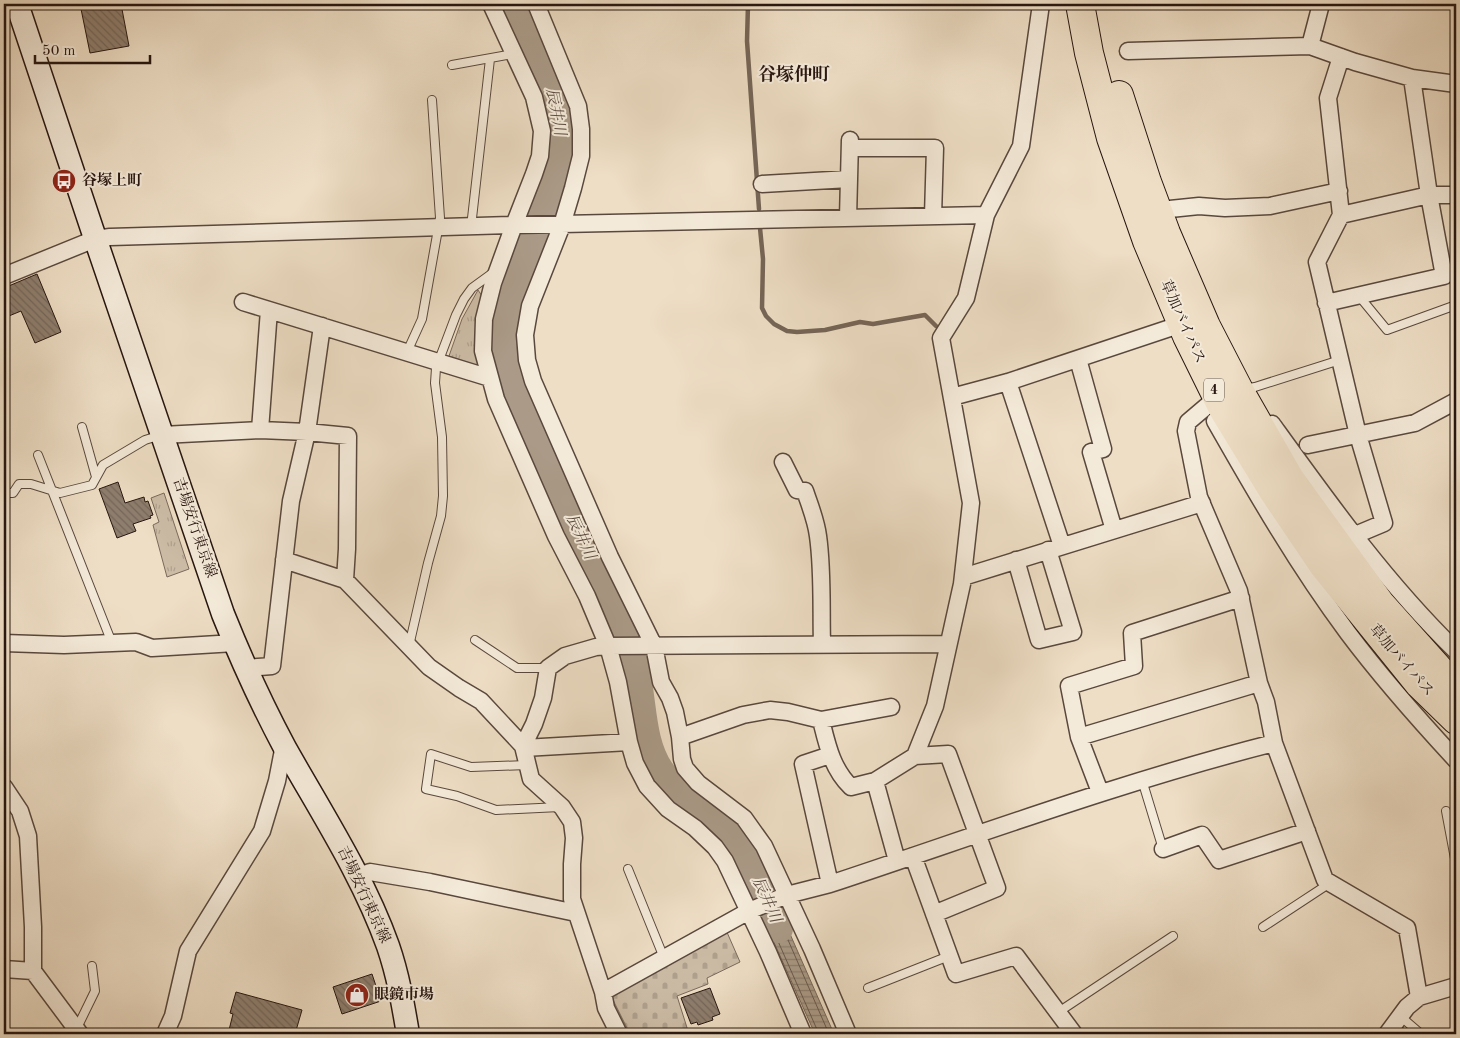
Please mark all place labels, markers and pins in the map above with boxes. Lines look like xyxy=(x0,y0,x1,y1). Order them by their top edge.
bus stop icon: 谷塚上町 xyxy=(51,168,77,194)
place label: 谷塚上町 xyxy=(82,172,142,189)
shop icon: 眼鏡市場 xyxy=(344,982,370,1008)
place label: 眼鏡市場 xyxy=(374,986,434,1003)

